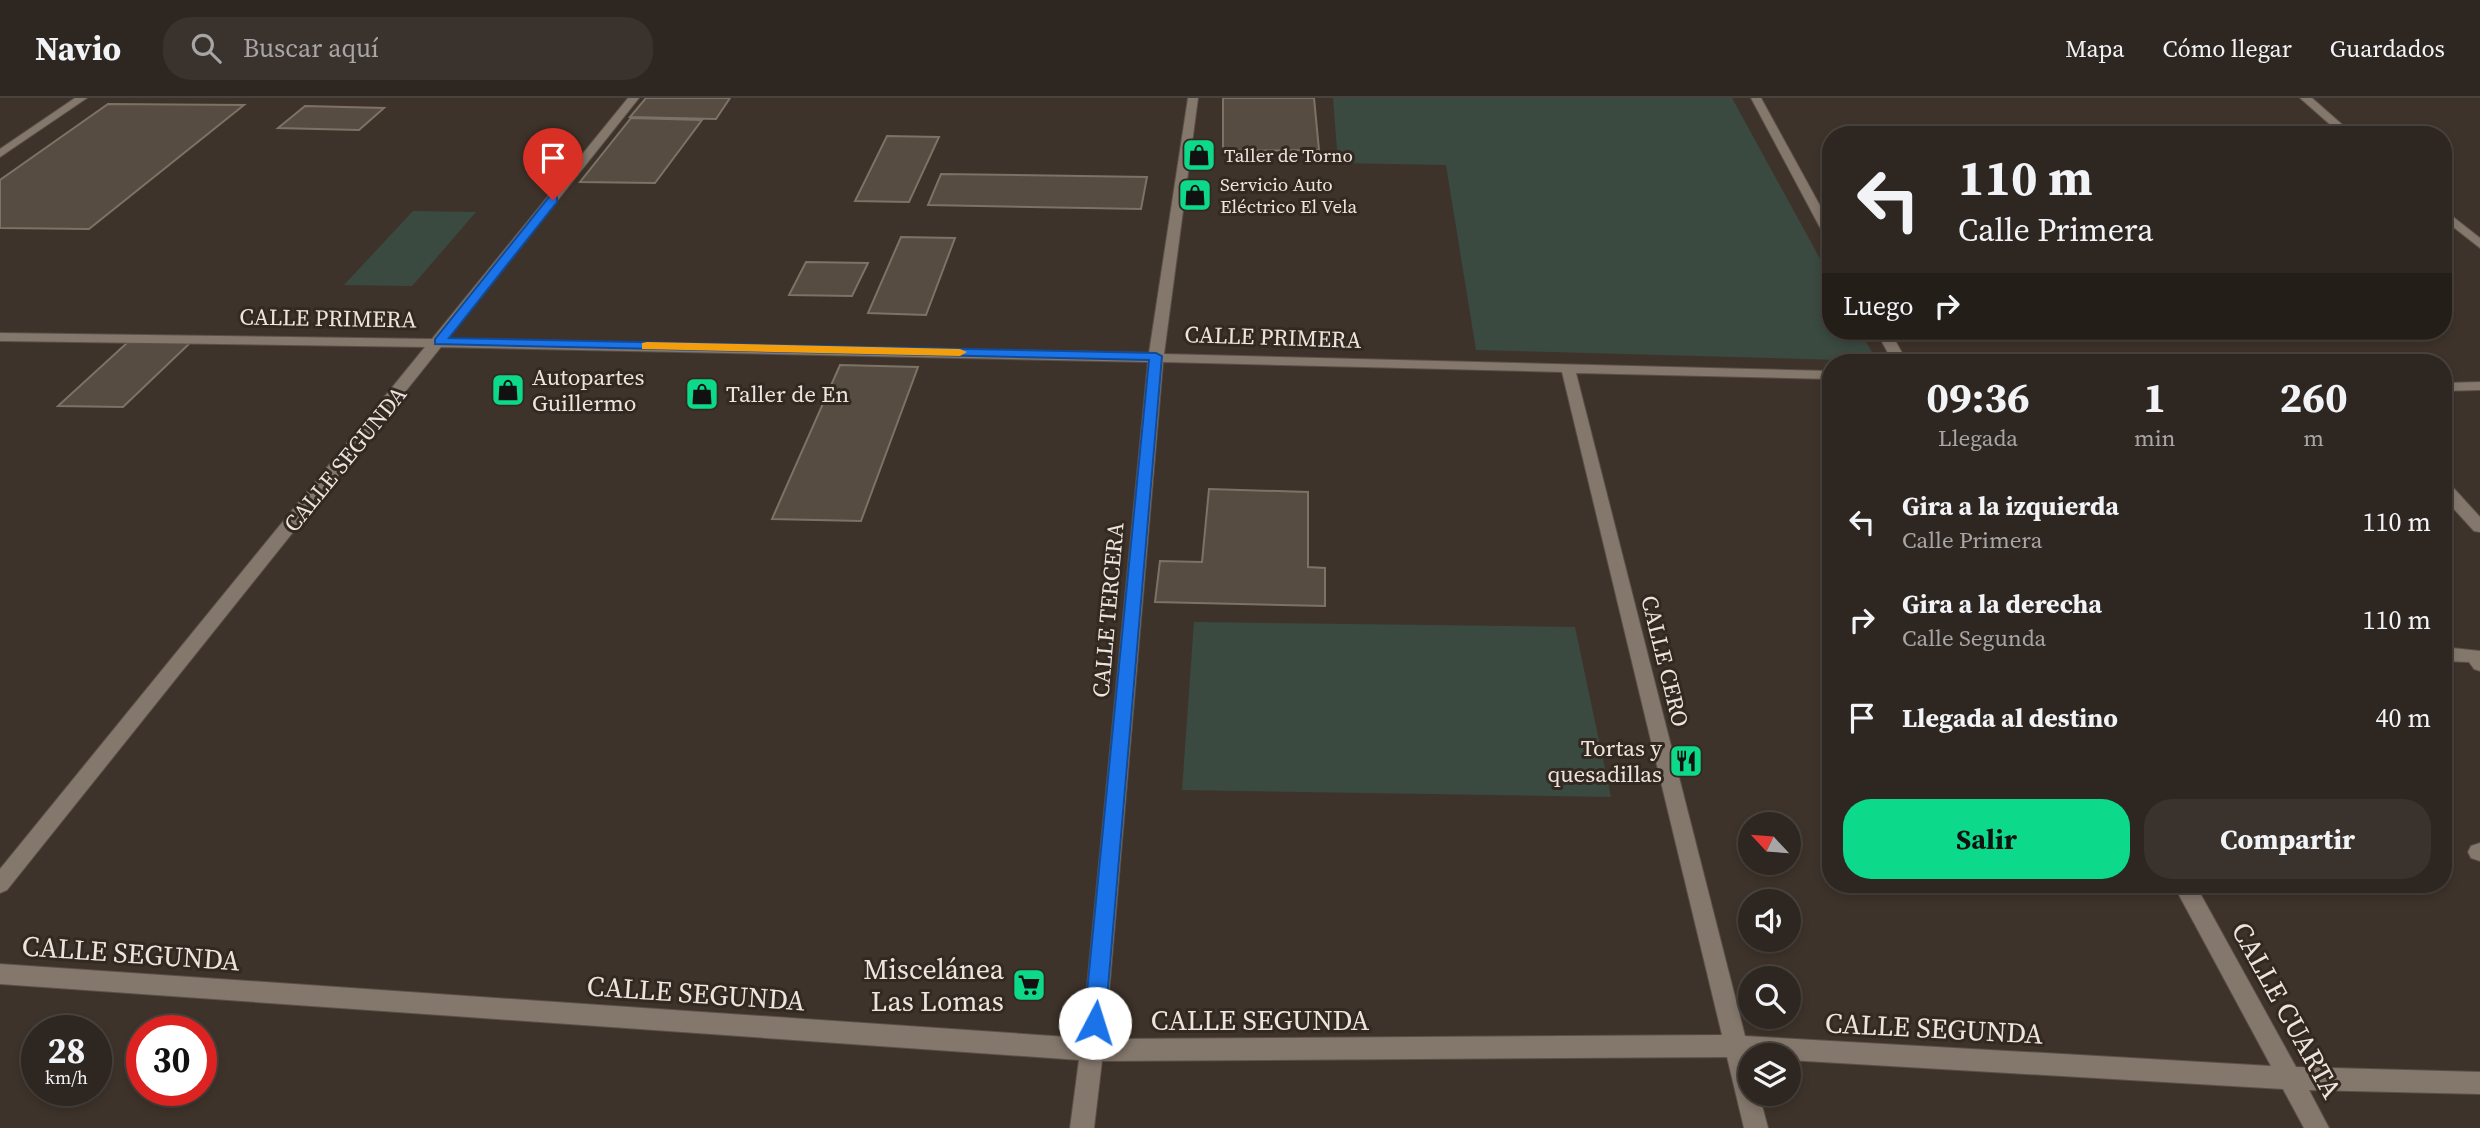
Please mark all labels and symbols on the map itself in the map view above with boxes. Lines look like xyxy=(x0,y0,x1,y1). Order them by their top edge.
pin xyxy=(523,128,583,200)
shop icon: Taller de Torno xyxy=(1180,136,1218,174)
place label: Taller de Torno xyxy=(1224,142,1353,168)
place label: Servicio Auto Eléctrico El Vela xyxy=(1220,171,1357,219)
shop icon: Servicio Auto Eléctrico El Vela xyxy=(1176,176,1214,214)
street label: CALLE PRIMERA xyxy=(239,300,418,336)
street label: CALLE PRIMERA xyxy=(1184,318,1363,356)
place label: Autopartes Guillermo xyxy=(532,361,644,419)
shop icon: Autopartes Guillermo xyxy=(489,371,527,409)
shop icon: Taller de En xyxy=(683,375,721,413)
place label: Taller de En xyxy=(726,378,849,410)
street label: CALLE SEGUNDA xyxy=(276,379,414,539)
street label: CALLE TERCERA xyxy=(1084,520,1132,699)
street label: CALLE CERO xyxy=(1633,592,1697,730)
place label: Tortas y quesadillas xyxy=(1548,732,1662,790)
restaurant icon: Tortas y quesadillas xyxy=(1667,742,1705,780)
north arrow xyxy=(1738,812,1801,875)
street label: CALLE CUARTA xyxy=(2223,915,2351,1105)
street label: CALLE SEGUNDA xyxy=(21,926,242,980)
place label: Miscelánea Las Lomas xyxy=(863,950,1005,1020)
street label: CALLE SEGUNDA xyxy=(586,966,807,1020)
supermarket icon: Miscelánea Las Lomas xyxy=(1010,966,1048,1004)
position arrow xyxy=(1058,986,1132,1060)
street label: CALLE SEGUNDA xyxy=(1151,1001,1370,1039)
street label: CALLE SEGUNDA xyxy=(1824,1003,2044,1053)
speed limit sign: 30 xyxy=(126,1015,217,1106)

